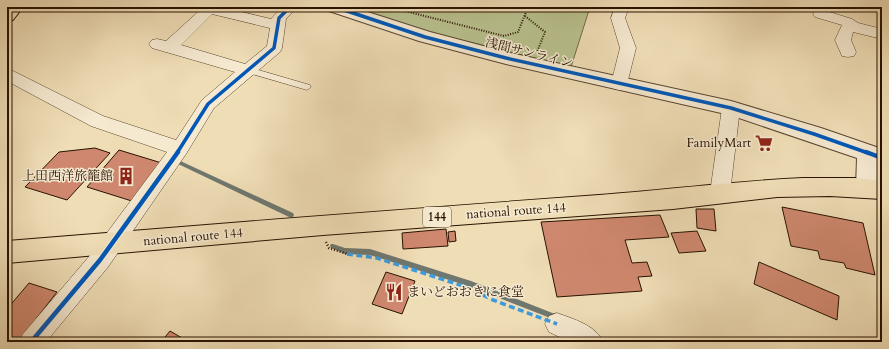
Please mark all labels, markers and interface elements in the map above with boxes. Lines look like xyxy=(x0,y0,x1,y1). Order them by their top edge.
street label: 浅間サンライン xyxy=(483,33,575,73)
supermarket icon: FamilyMart xyxy=(754,133,774,153)
place label: FamilyMart xyxy=(686,134,751,152)
building icon: 上田西洋旅籠館 xyxy=(116,166,136,186)
place label: 上田西洋旅籠館 xyxy=(22,167,113,185)
street label: national route 144 xyxy=(466,199,567,223)
road number: 144 xyxy=(423,207,451,227)
street label: national route 144 xyxy=(142,224,244,250)
restaurant icon: まいどおおきに食堂 xyxy=(384,282,404,302)
place label: まいどおおきに食堂 xyxy=(407,283,524,301)

